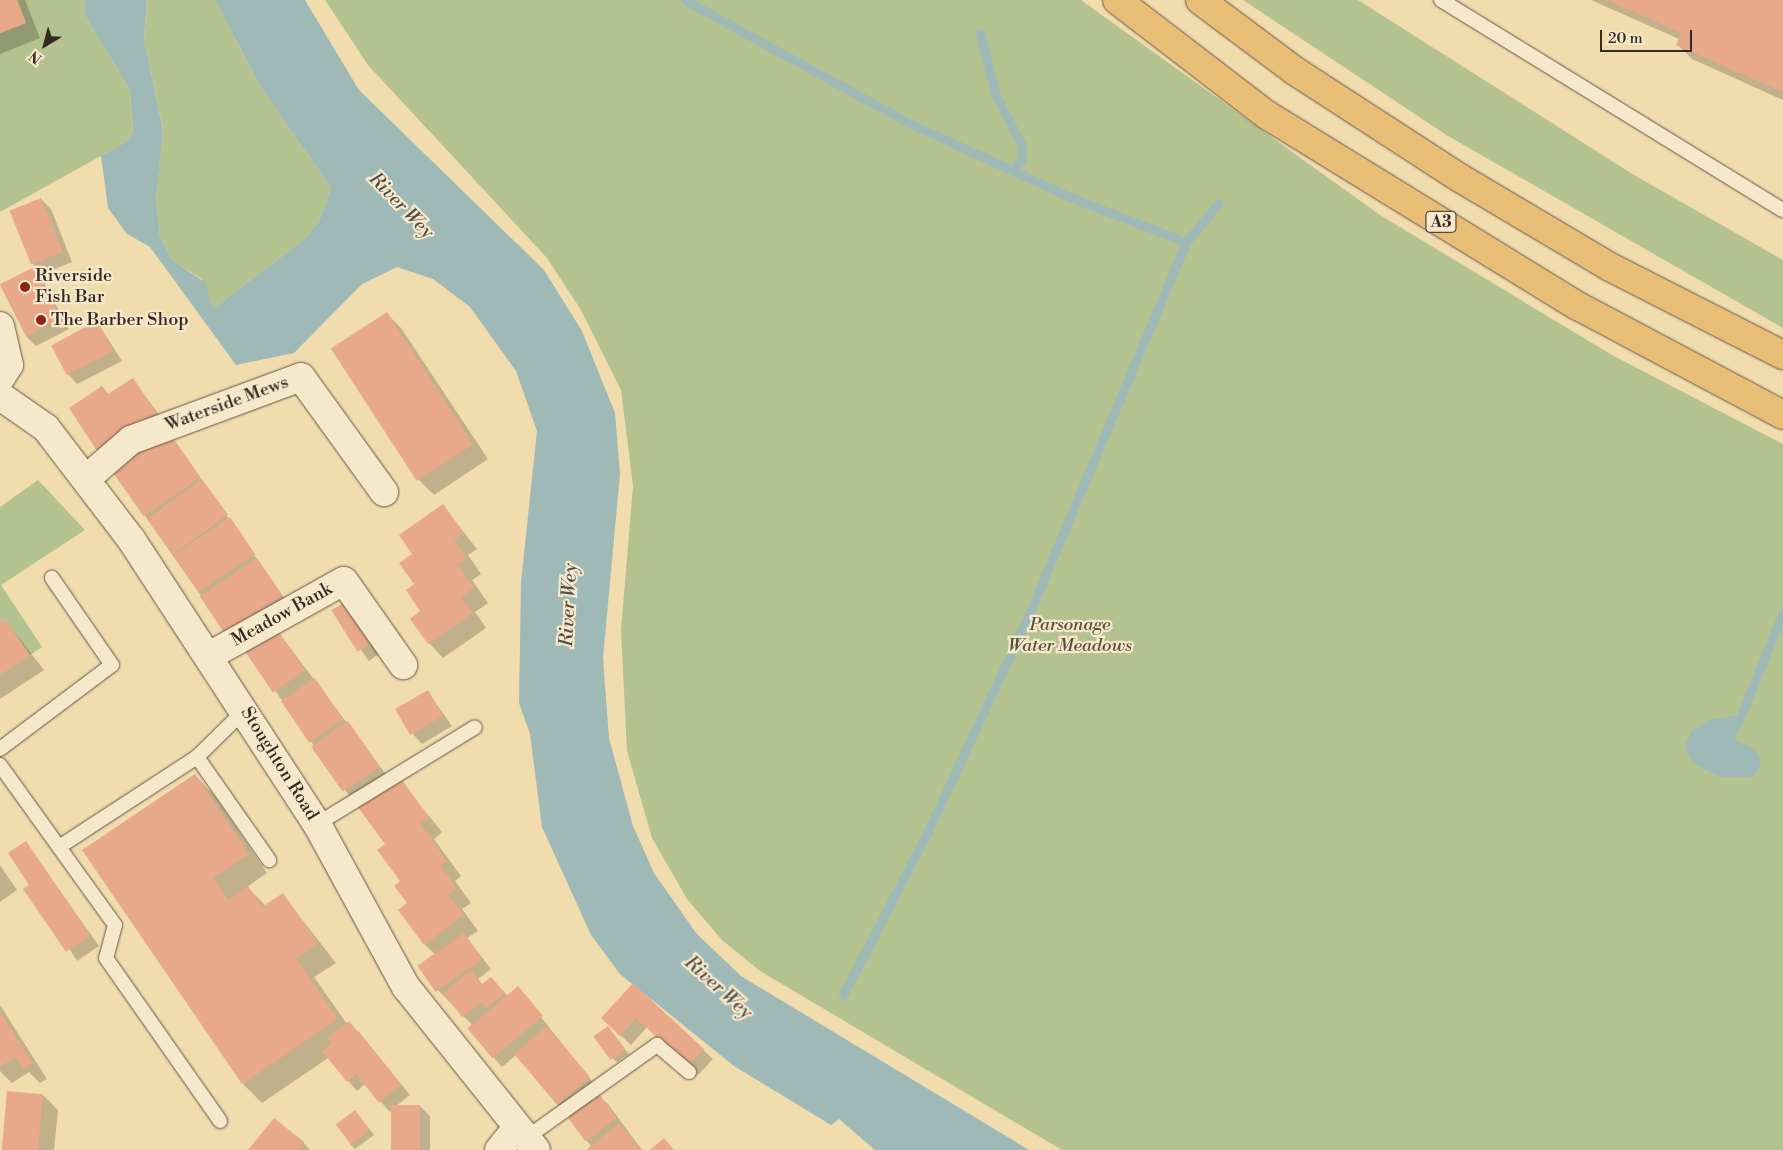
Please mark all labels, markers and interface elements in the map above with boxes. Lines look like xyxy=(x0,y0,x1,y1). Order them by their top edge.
north arrow xyxy=(20,20,70,70)
scale bar xyxy=(1603,20,1696,52)
text: 20 m xyxy=(1608,29,1643,48)
text: N xyxy=(26,46,46,68)
water label: River Wey xyxy=(364,168,438,244)
road number: A3 xyxy=(1425,208,1457,236)
place label: Riverside Fish Bar xyxy=(35,266,112,308)
marker: Riverside Fish Bar xyxy=(19,281,31,293)
place label: The Barber Shop xyxy=(51,309,189,331)
marker: The Barber Shop xyxy=(35,314,47,326)
street label: Waterside Mews xyxy=(162,372,292,436)
water label: River Wey xyxy=(555,563,583,647)
street label: Meadow Bank xyxy=(228,578,336,652)
park label: Parsonage Water Meadows xyxy=(1008,615,1132,658)
street label: Stoughton Road xyxy=(236,703,322,825)
water label: River Wey xyxy=(679,952,757,1024)

